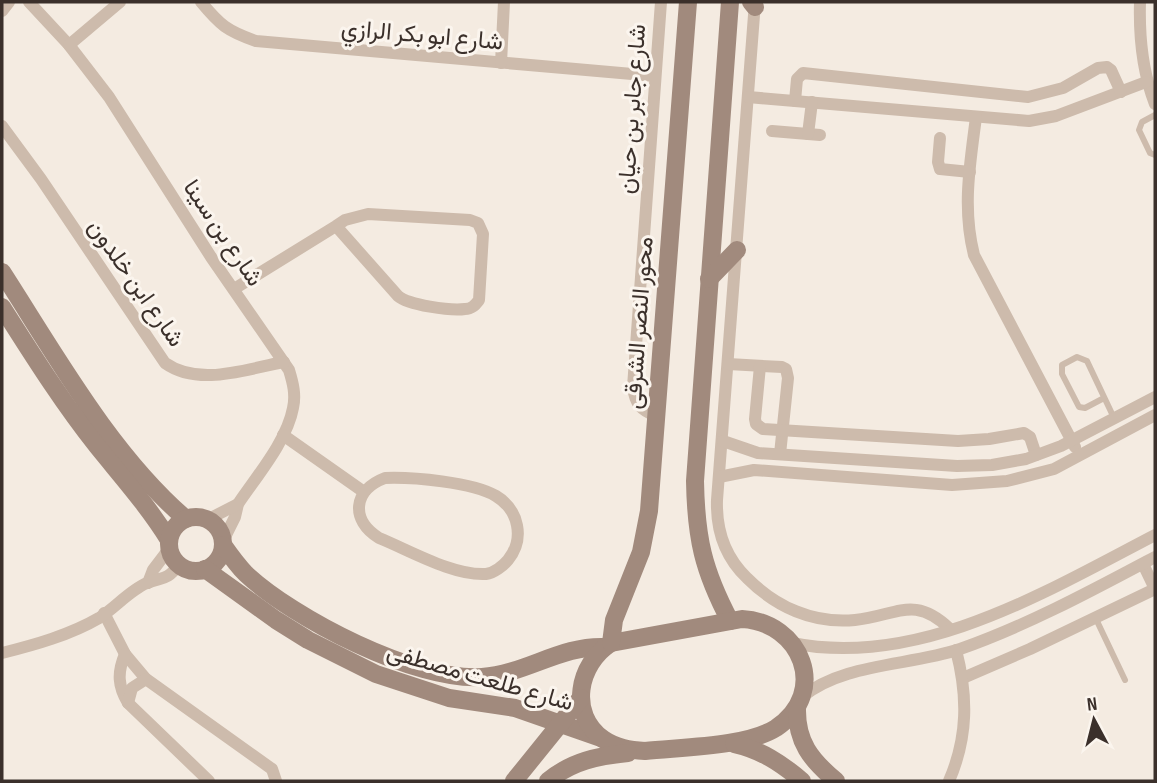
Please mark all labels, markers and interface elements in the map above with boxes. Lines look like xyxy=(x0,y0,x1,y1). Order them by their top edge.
street label: شارع ابو بكر الرازي xyxy=(339,13,504,61)
street label: شارع جابر بن حيان xyxy=(612,23,653,195)
street label: شارع بن سينا xyxy=(176,174,269,292)
street label: شارع ابن خلدون xyxy=(81,214,191,353)
street label: محور النصر الشرقى xyxy=(618,236,660,410)
street label: شارع طلعت مصطفى xyxy=(383,637,576,718)
north arrow xyxy=(1059,685,1129,755)
text: N xyxy=(1086,693,1099,717)

